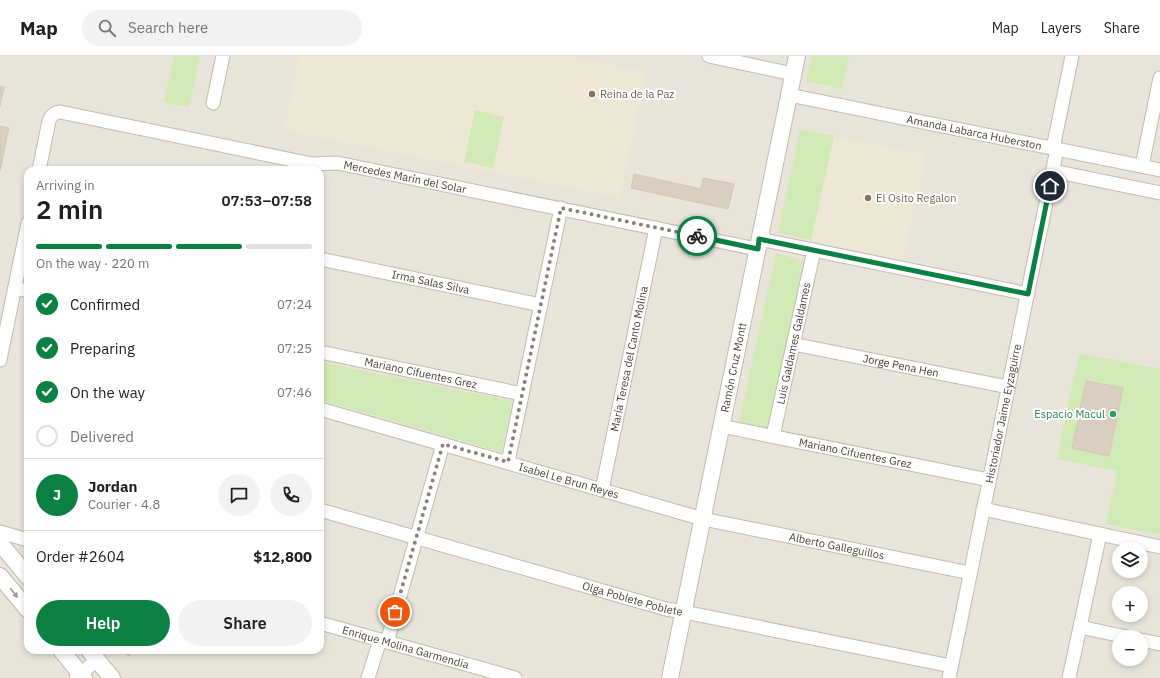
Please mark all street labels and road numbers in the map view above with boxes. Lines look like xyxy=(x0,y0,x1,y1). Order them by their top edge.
street label: Amanda Labarca Huberston xyxy=(906,112,1043,153)
street label: Mercedes Marín del Solar xyxy=(343,158,468,196)
street label: Irma Salas Silva xyxy=(391,267,471,297)
street label: Luis Galdames Galdames xyxy=(773,281,814,406)
street label: María Teresa del Canto Molina xyxy=(607,285,651,433)
street label: Ramón Cruz Montt xyxy=(717,321,749,414)
street label: Historiador Jaime Eyzaguirre xyxy=(982,343,1024,484)
street label: Jorge Pena Hen xyxy=(862,351,940,380)
street label: Mariano Cifuentes Grez xyxy=(363,354,478,392)
street label: Mariano Cifuentes Grez xyxy=(798,435,913,471)
street label: Isabel Le Brun Reyes xyxy=(517,459,621,502)
street label: Alberto Galleguillos xyxy=(788,530,886,563)
street label: Olga Poblete Poblete xyxy=(581,578,684,619)
street label: Enrique Molina Garmendia xyxy=(341,623,471,672)

